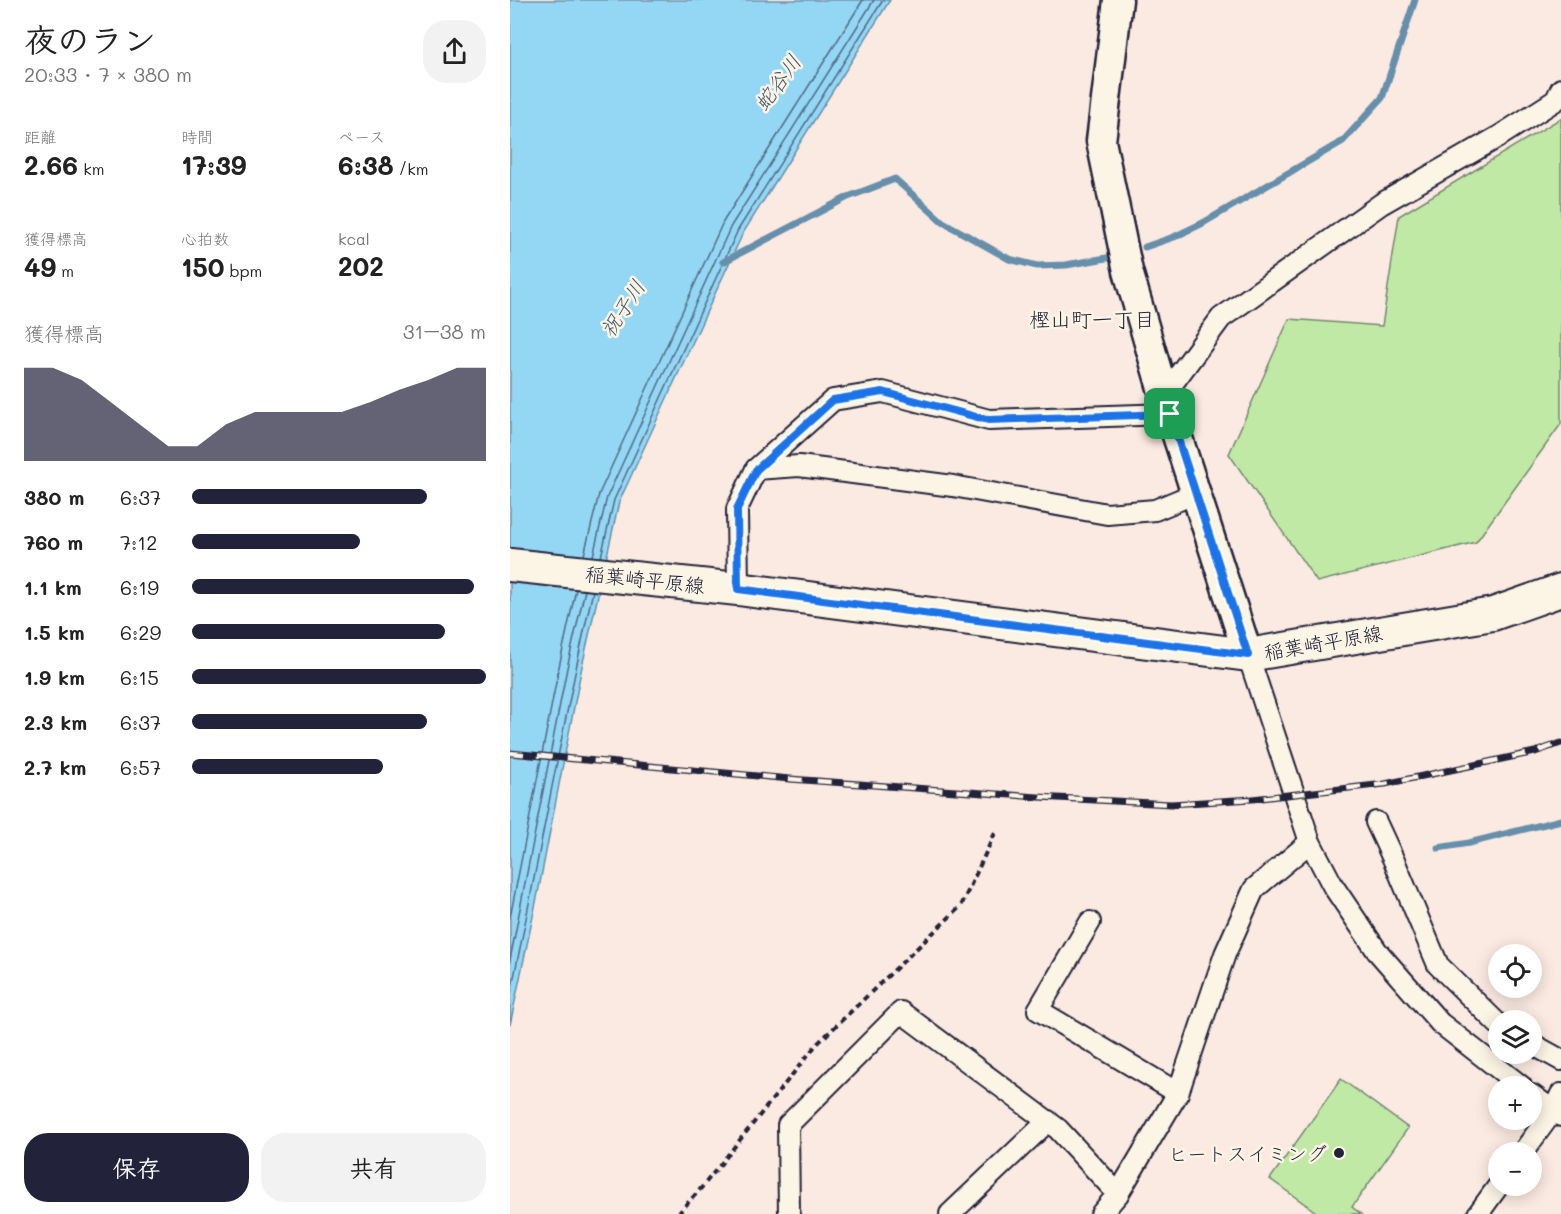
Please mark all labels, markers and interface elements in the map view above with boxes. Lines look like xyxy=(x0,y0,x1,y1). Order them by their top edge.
text: 夜のラン xyxy=(24,17,156,60)
button: share xyxy=(423,20,486,83)
water label: 蛇谷川 xyxy=(748,49,806,115)
text: 20:33 · 7 × 380 m xyxy=(24,61,192,87)
text: 距離 xyxy=(24,126,56,147)
text: 時間 xyxy=(181,126,213,147)
text: ペース xyxy=(338,126,385,147)
text: 2.66 xyxy=(24,148,78,182)
text: 17:39 xyxy=(181,148,246,182)
text: 6:38 xyxy=(338,148,394,182)
text: km xyxy=(78,158,104,179)
text: /km xyxy=(394,158,428,179)
text: 獲得標高 xyxy=(24,228,88,249)
text: 心拍数 xyxy=(181,228,229,249)
text: kcal xyxy=(338,228,370,249)
text: 202 xyxy=(338,249,384,283)
text: 49 xyxy=(24,250,56,284)
text: 150 xyxy=(181,250,224,284)
text: m xyxy=(56,260,74,281)
text: bpm xyxy=(224,260,262,281)
water label: 祝子川 xyxy=(594,274,650,342)
district label: 樫山町一丁目 xyxy=(1029,305,1155,332)
text: 31–38 m xyxy=(403,318,486,344)
text: 獲得標高 xyxy=(24,320,104,346)
pin xyxy=(1144,388,1195,439)
icon: arrive xyxy=(1153,397,1186,430)
text: 380 m xyxy=(24,484,84,510)
text: 6:37 xyxy=(120,484,161,510)
text: 760 m xyxy=(24,529,83,555)
text: 7:12 xyxy=(120,529,157,555)
street label: 稲葉崎平原線 xyxy=(584,560,706,598)
text: 1.1 km xyxy=(24,574,82,600)
text: 6:19 xyxy=(120,574,159,600)
text: 1.5 km xyxy=(24,619,85,645)
text: 6:29 xyxy=(120,619,161,645)
street label: 稲葉崎平原線 xyxy=(1262,619,1384,665)
text: 1.9 km xyxy=(24,664,85,690)
text: 6:15 xyxy=(120,664,159,690)
text: 2.3 km xyxy=(24,709,87,735)
text: 6:37 xyxy=(120,709,161,735)
text: 2.7 km xyxy=(24,754,86,780)
text: 6:57 xyxy=(120,754,161,780)
map controls xyxy=(1488,944,1542,1196)
button: locate xyxy=(1488,944,1542,998)
button: layers xyxy=(1488,1010,1542,1064)
button: + xyxy=(1488,1076,1542,1130)
button: 保存 xyxy=(24,1133,249,1202)
button: 共有 xyxy=(261,1133,486,1202)
place label: ヒートスイミング xyxy=(1168,1140,1327,1166)
button: − xyxy=(1488,1142,1542,1196)
marker: ヒートスイミング xyxy=(1332,1146,1346,1160)

